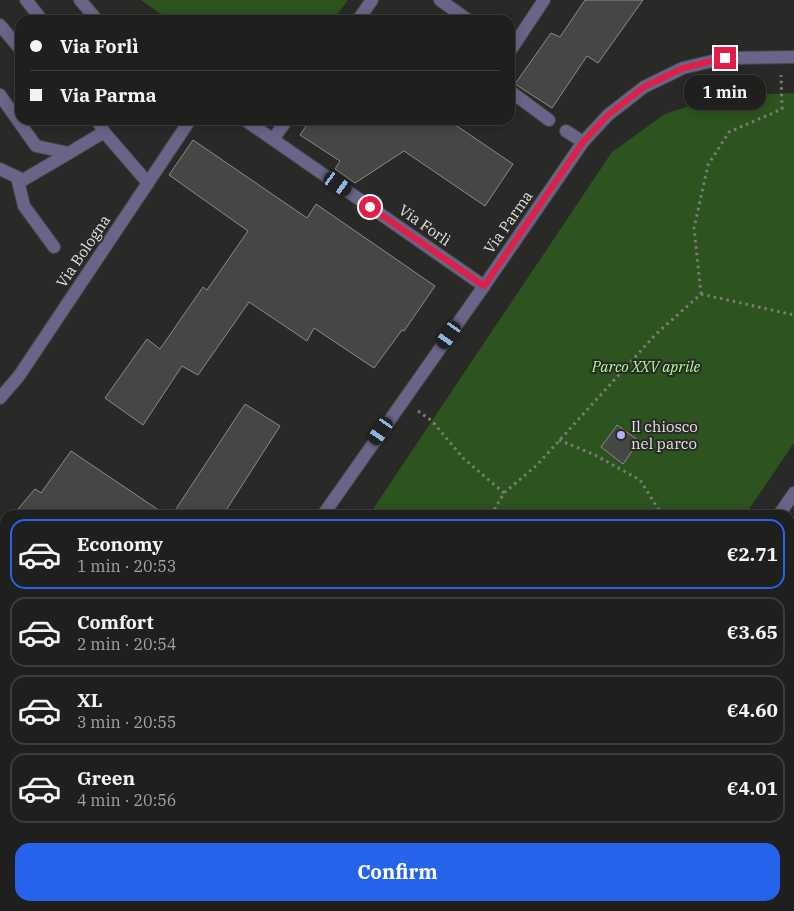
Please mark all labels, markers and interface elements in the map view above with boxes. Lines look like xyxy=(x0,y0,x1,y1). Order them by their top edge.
text: Via Forlì xyxy=(60,34,139,58)
route end xyxy=(714,47,736,69)
callout: 1 min xyxy=(684,76,766,110)
text: 1 min xyxy=(703,82,747,102)
text: Via Parma xyxy=(60,83,157,107)
car xyxy=(321,169,354,199)
street label: Via Parma xyxy=(479,187,537,257)
route start xyxy=(359,196,381,218)
street label: Via Forlì xyxy=(395,200,455,250)
street label: Via Bologna xyxy=(52,211,114,291)
car xyxy=(434,318,463,352)
park label: Parco XXV aprile xyxy=(591,357,701,376)
car xyxy=(366,414,395,448)
place label: Il chiosco nel parco xyxy=(631,417,698,453)
marker: Il chiosco nel parco xyxy=(615,429,627,441)
icon: car xyxy=(17,532,62,577)
text: Economy xyxy=(77,532,163,556)
text: €2.71 xyxy=(727,542,778,566)
text: 1 min · 20:53 xyxy=(77,556,176,576)
icon: car xyxy=(17,610,62,655)
text: Comfort xyxy=(77,610,154,634)
text: €3.65 xyxy=(727,620,778,644)
text: 2 min · 20:54 xyxy=(77,634,176,654)
icon: car xyxy=(17,688,62,733)
text: XL xyxy=(77,688,103,712)
text: €4.60 xyxy=(727,698,778,722)
text: 3 min · 20:55 xyxy=(77,712,176,732)
icon: car xyxy=(17,766,62,811)
text: Green xyxy=(77,766,135,790)
text: €4.01 xyxy=(727,776,778,800)
text: 4 min · 20:56 xyxy=(77,790,176,810)
button: Confirm xyxy=(15,843,780,901)

